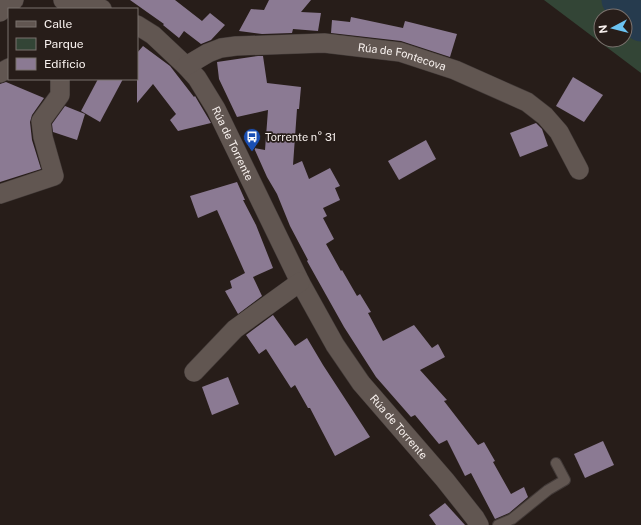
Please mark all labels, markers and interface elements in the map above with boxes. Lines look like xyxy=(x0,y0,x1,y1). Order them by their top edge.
legend xyxy=(8,8,138,80)
north arrow xyxy=(593,8,633,48)
text: Calle xyxy=(44,17,73,31)
text: N xyxy=(597,24,610,34)
text: Parque xyxy=(44,37,84,51)
street label: Rúa de Fontecova xyxy=(357,41,448,73)
text: Edificio xyxy=(44,57,86,71)
street label: Rúa de Torrente xyxy=(210,104,256,182)
bus stop icon: Torrente n° 31 xyxy=(242,127,262,152)
place label: Torrente n° 31 xyxy=(265,131,336,143)
street label: Rúa de Torrente xyxy=(368,392,430,461)

